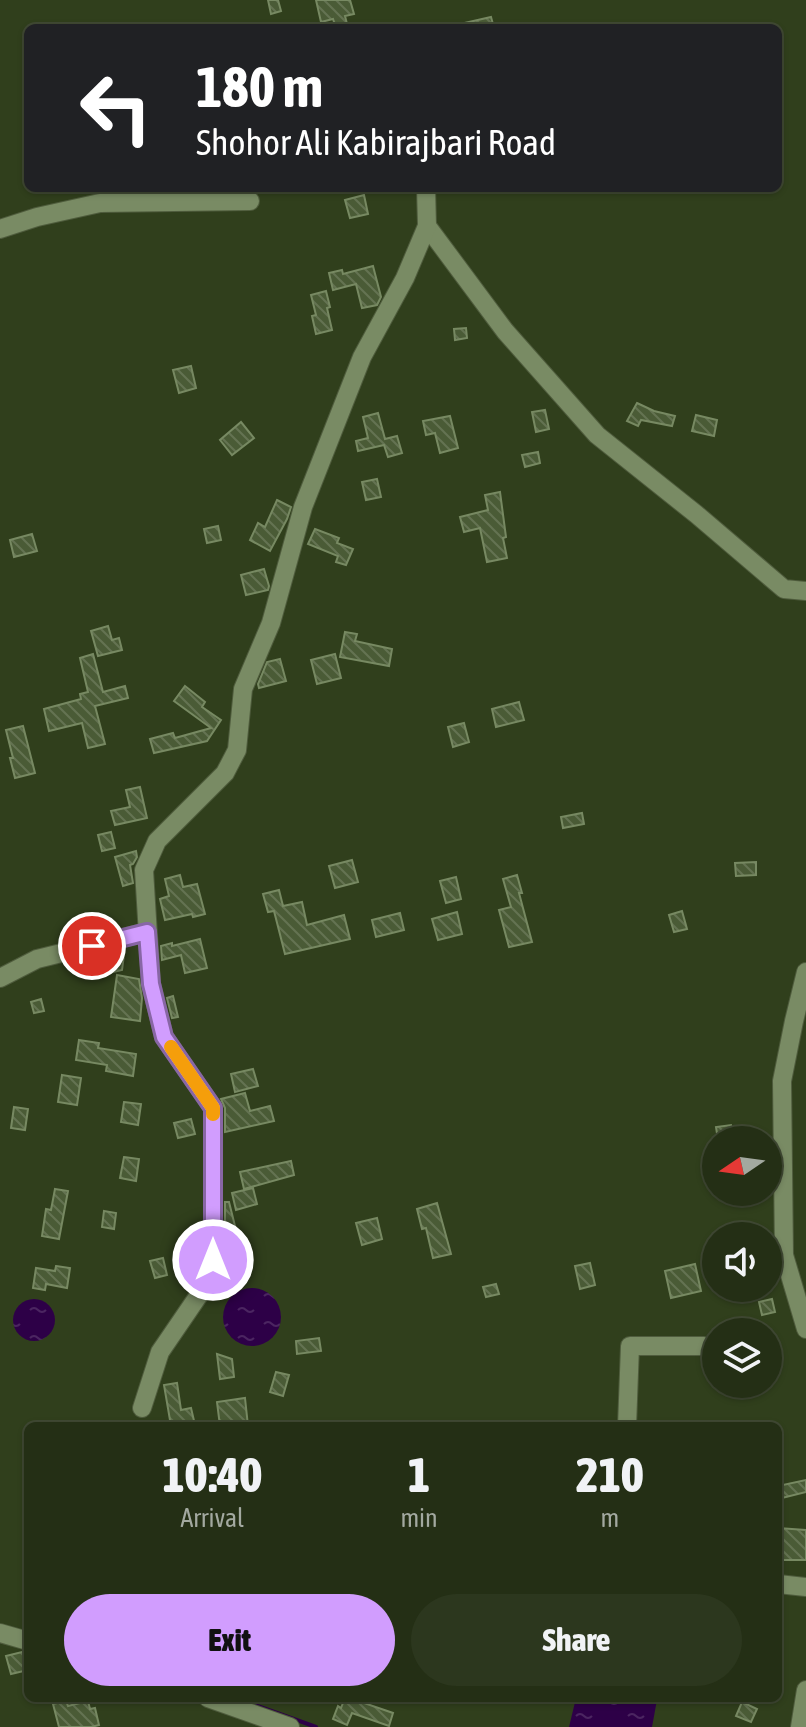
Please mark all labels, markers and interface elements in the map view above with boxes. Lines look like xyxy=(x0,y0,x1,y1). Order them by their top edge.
text: 180 m xyxy=(196,55,323,119)
icon: left xyxy=(64,56,168,160)
text: Shohor Ali Kabirajbari Road xyxy=(196,121,556,163)
pin xyxy=(58,912,126,980)
icon: arrive xyxy=(70,924,114,968)
north arrow xyxy=(702,1126,782,1206)
map controls xyxy=(702,1126,782,1398)
position arrow xyxy=(171,1218,255,1302)
button: sound xyxy=(702,1222,782,1302)
button: layers xyxy=(702,1318,782,1398)
text: 10:40 xyxy=(162,1447,262,1502)
text: 1 xyxy=(408,1447,430,1502)
text: 210 xyxy=(576,1447,644,1502)
text: Arrival xyxy=(180,1503,244,1533)
text: min xyxy=(400,1503,438,1533)
text: m xyxy=(600,1503,619,1533)
button: Exit xyxy=(64,1594,395,1686)
button: Share xyxy=(411,1594,742,1686)

